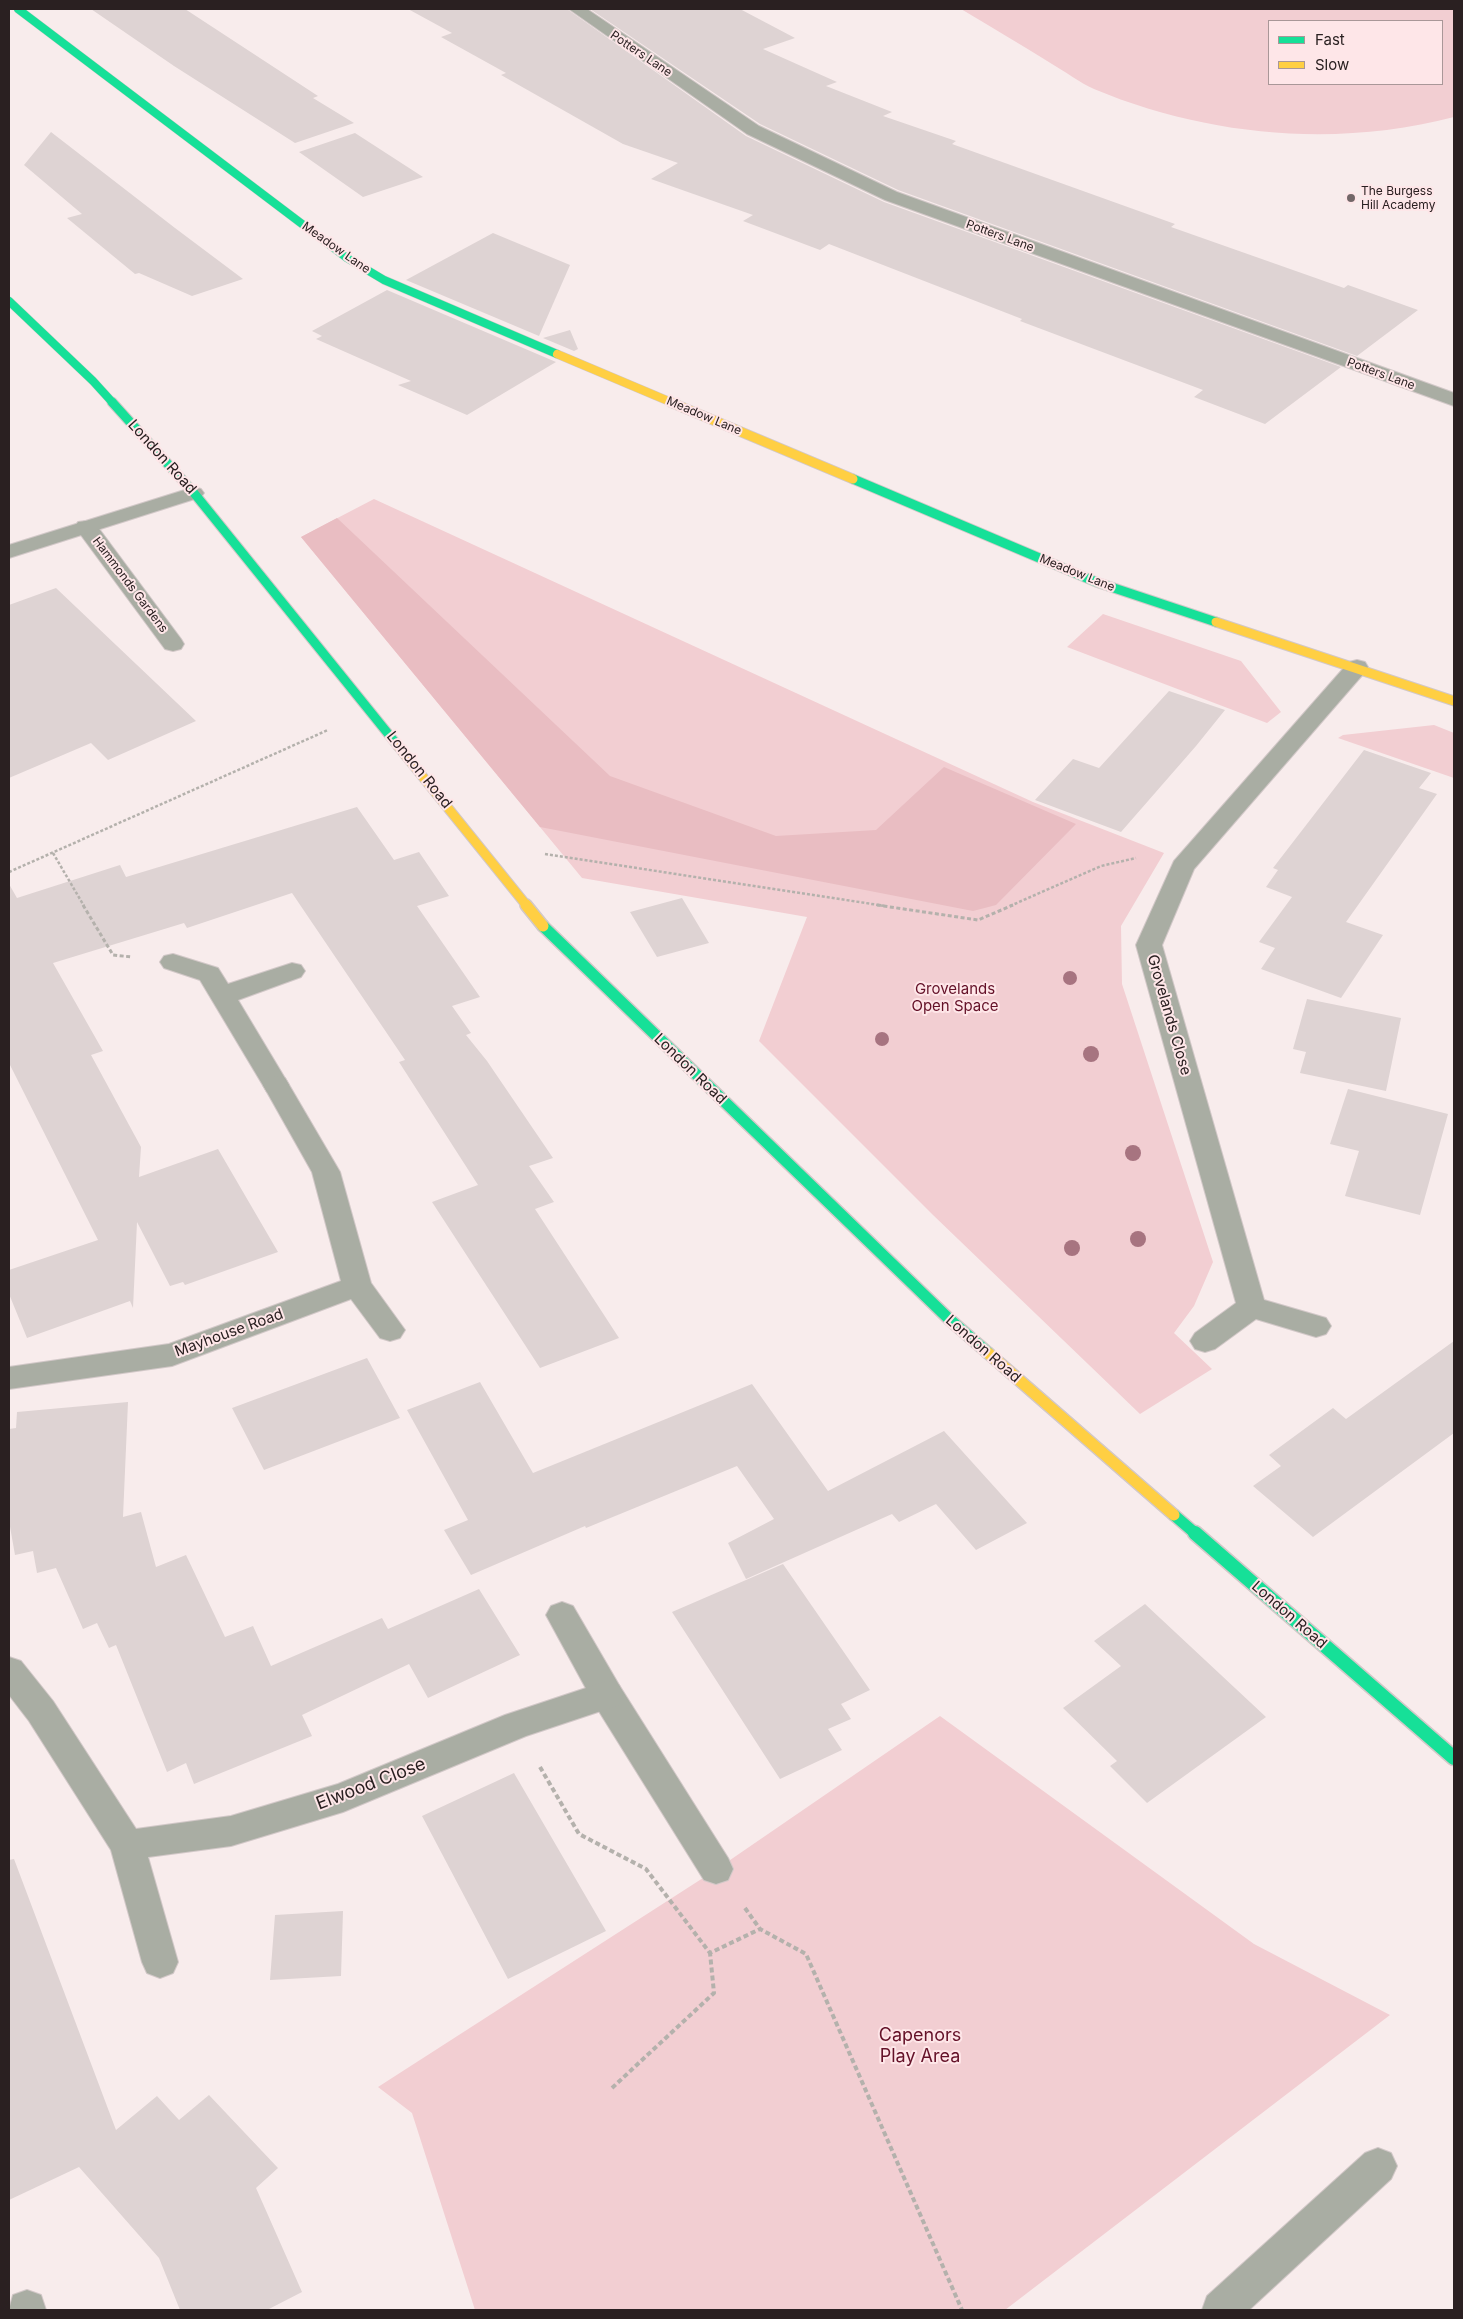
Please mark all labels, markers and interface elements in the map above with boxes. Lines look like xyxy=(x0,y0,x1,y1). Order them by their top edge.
legend xyxy=(1268,20,1443,85)
street label: Potters Lane xyxy=(608,28,674,80)
text: Fast xyxy=(1315,30,1345,49)
text: Slow xyxy=(1315,55,1349,74)
place label: The Burgess Hill Academy xyxy=(1361,184,1435,212)
marker: The Burgess Hill Academy xyxy=(1345,192,1357,204)
street label: Potters Lane xyxy=(964,217,1036,255)
street label: Meadow Lane xyxy=(299,219,373,277)
street label: Potters Lane xyxy=(1345,355,1417,393)
street label: Meadow Lane xyxy=(664,394,744,438)
street label: London Road xyxy=(124,416,200,498)
street label: Hammonds Gardens xyxy=(89,534,171,636)
street label: Meadow Lane xyxy=(1037,551,1117,595)
street label: London Road xyxy=(382,728,456,812)
street label: Grovelands Close xyxy=(1143,953,1195,1077)
park label: Grovelands Open Space xyxy=(911,980,999,1015)
street label: London Road xyxy=(650,1030,730,1108)
street label: Mayhouse Road xyxy=(172,1305,286,1361)
street label: London Road xyxy=(942,1311,1024,1387)
street label: London Road xyxy=(1248,1577,1330,1653)
street label: Elwood Close xyxy=(313,1753,429,1815)
park label: Capenors Play Area xyxy=(879,2025,961,2068)

